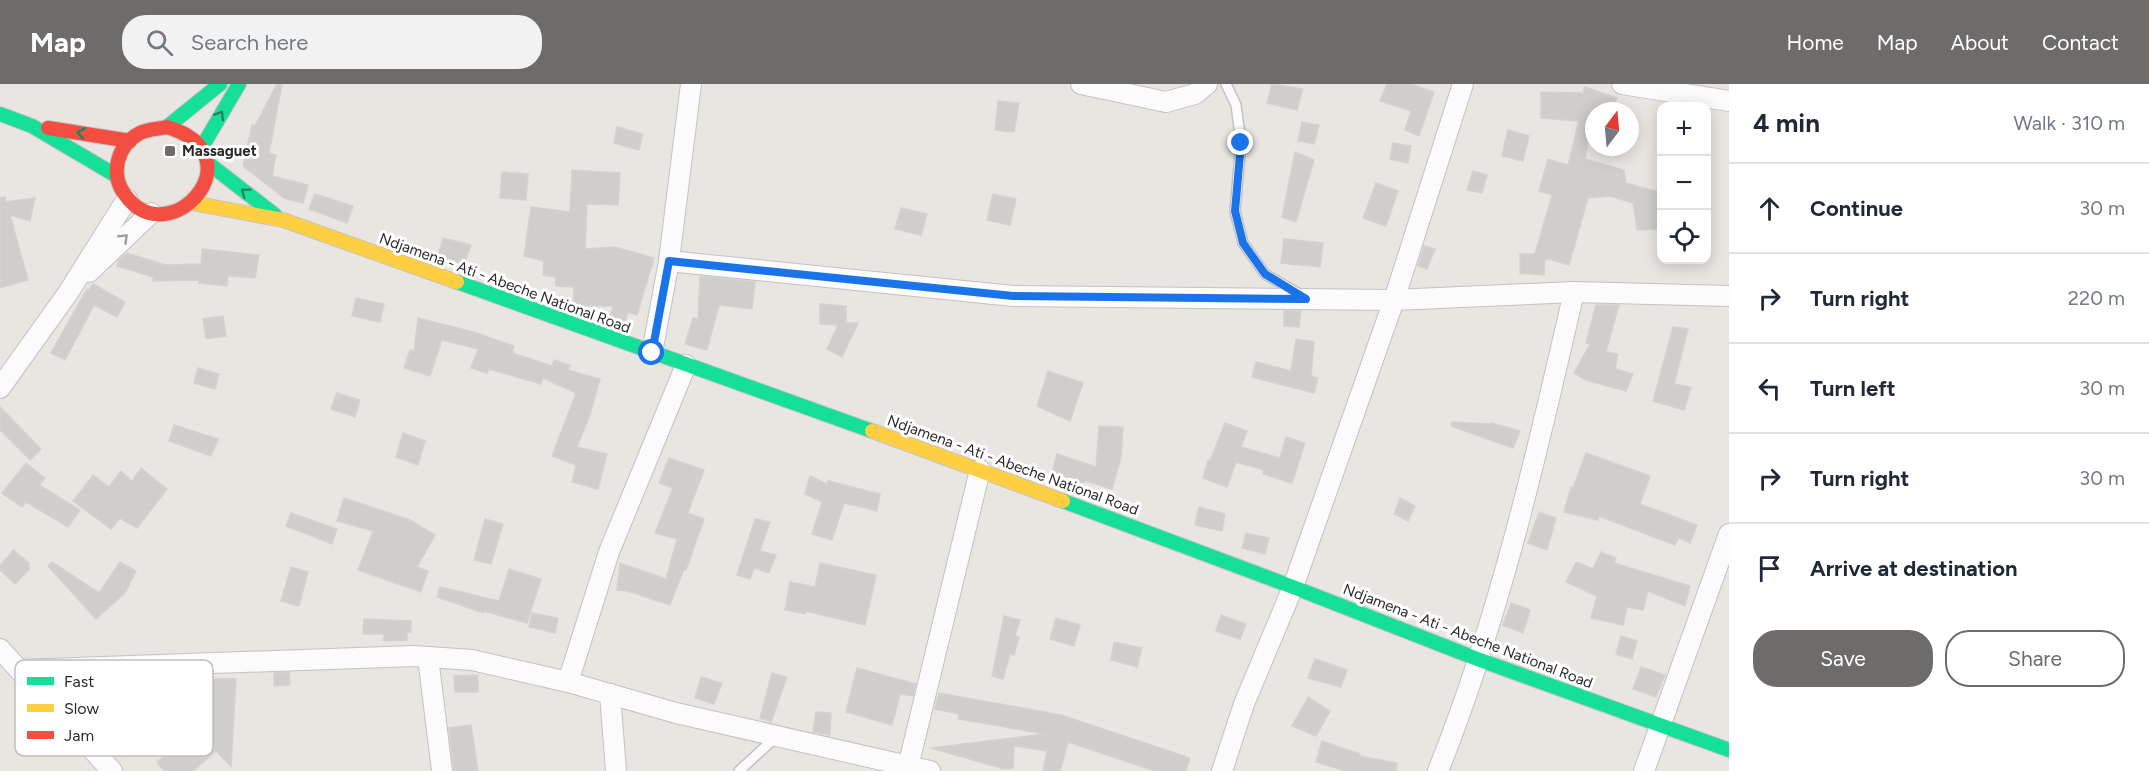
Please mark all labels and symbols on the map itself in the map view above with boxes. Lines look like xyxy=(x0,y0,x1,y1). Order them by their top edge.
north arrow xyxy=(1585,102,1639,156)
one-way arrow xyxy=(213,111,225,121)
one-way arrow xyxy=(76,127,85,139)
route end xyxy=(1227,129,1253,155)
place label: Massaguet xyxy=(182,142,257,160)
marker: Massaguet xyxy=(163,144,177,158)
one-way arrow xyxy=(240,188,251,199)
street label: Ndjamena - Ati - Abeche National Road xyxy=(377,229,633,337)
one-way arrow xyxy=(117,235,128,246)
route start xyxy=(638,339,664,365)
street label: Ndjamena - Ati - Abeche National Road xyxy=(885,411,1141,519)
street label: Ndjamena - Ati - Abeche National Road xyxy=(1341,580,1595,692)
legend xyxy=(15,660,213,756)
text: Fast xyxy=(64,672,94,691)
text: Slow xyxy=(64,699,99,718)
text: Jam xyxy=(64,726,94,745)

